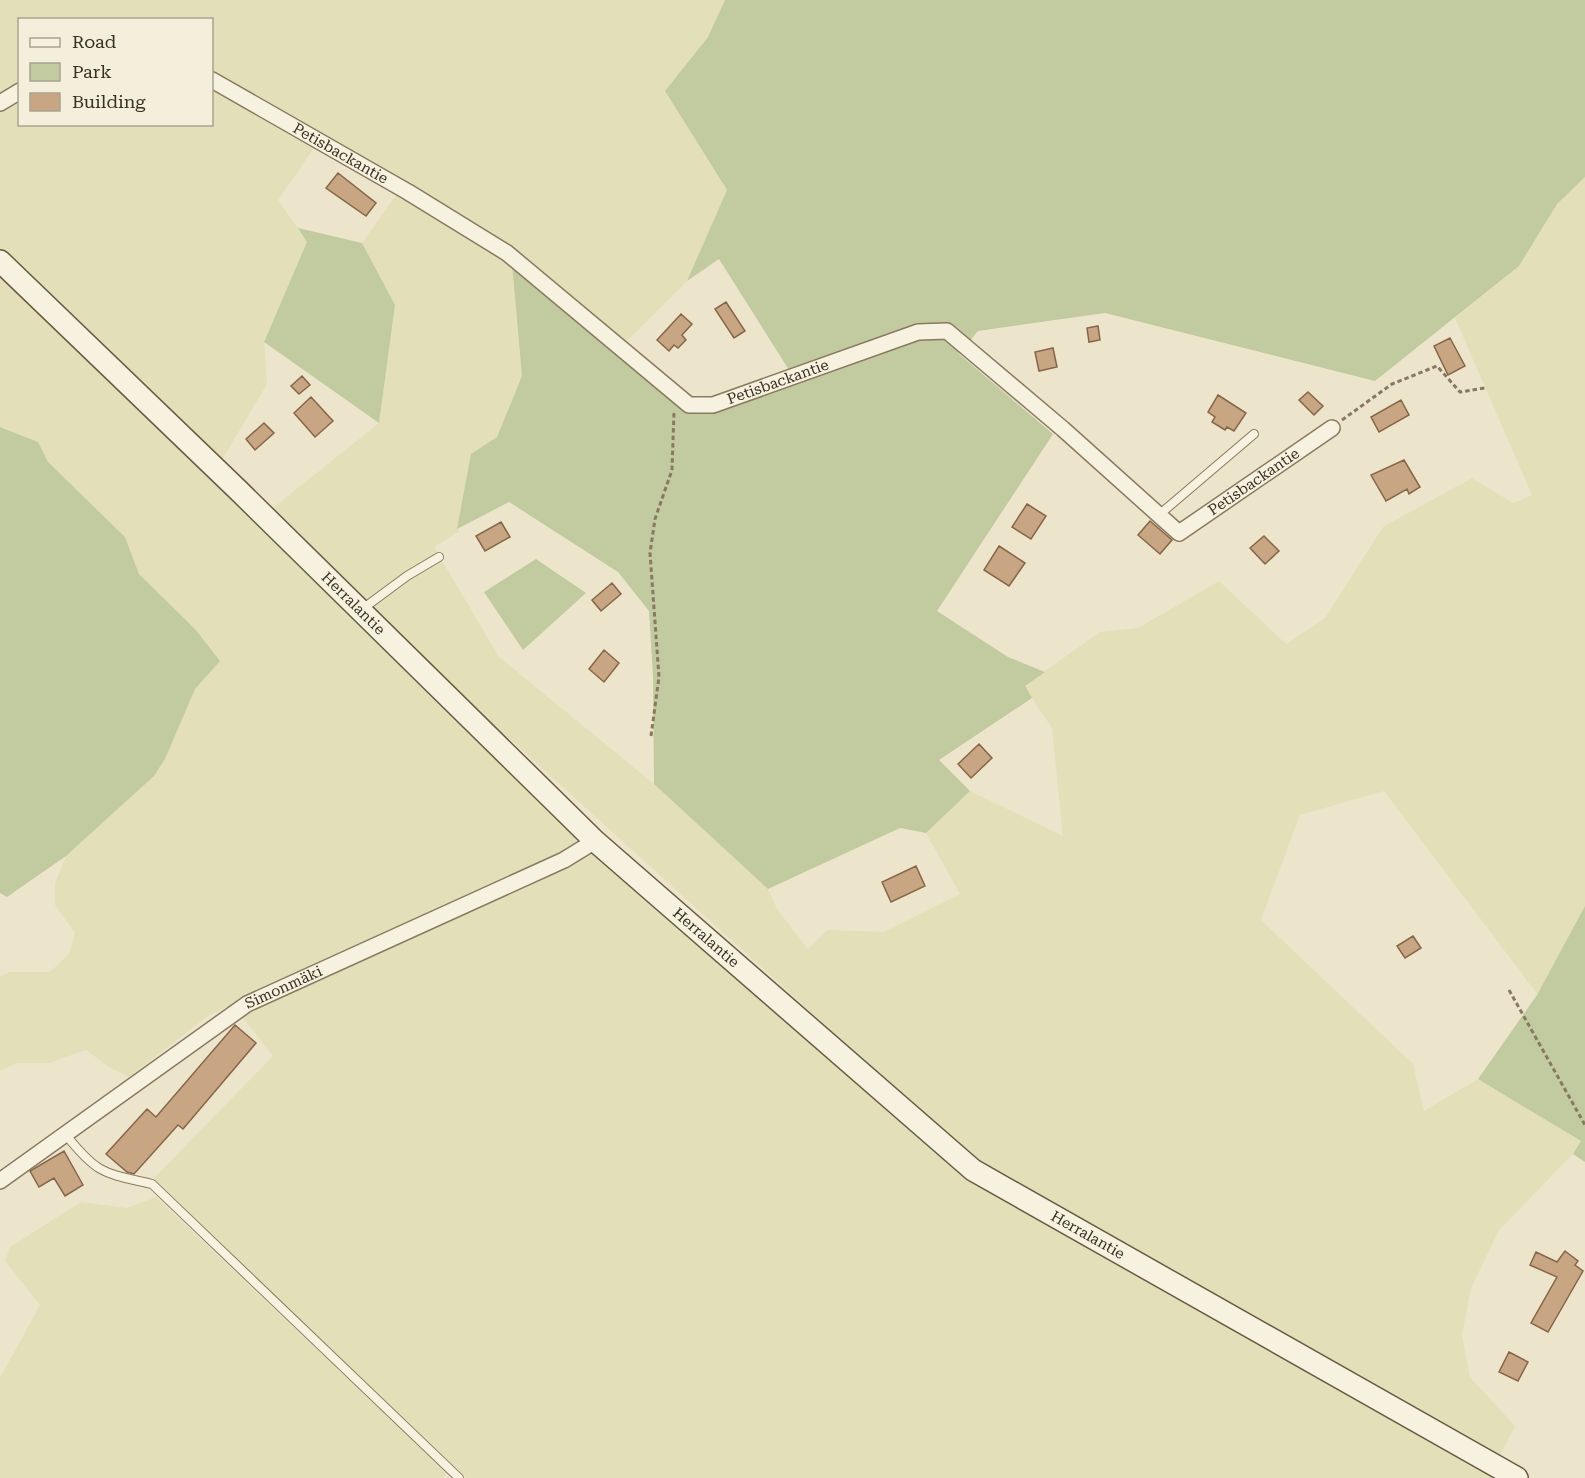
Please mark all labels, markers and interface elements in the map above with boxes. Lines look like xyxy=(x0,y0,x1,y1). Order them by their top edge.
legend xyxy=(18,18,213,126)
text: Road xyxy=(72,31,117,52)
text: Park xyxy=(72,61,112,82)
text: Building xyxy=(72,91,146,112)
street label: Petisbackantie xyxy=(290,119,391,188)
street label: Petisbackantie xyxy=(725,356,831,408)
street label: Petisbackantie xyxy=(1205,444,1303,519)
street label: Herralantie xyxy=(318,568,389,639)
street label: Herralantie xyxy=(669,904,743,971)
street label: Simonmäki xyxy=(242,962,325,1013)
street label: Herralantie xyxy=(1048,1207,1128,1263)

